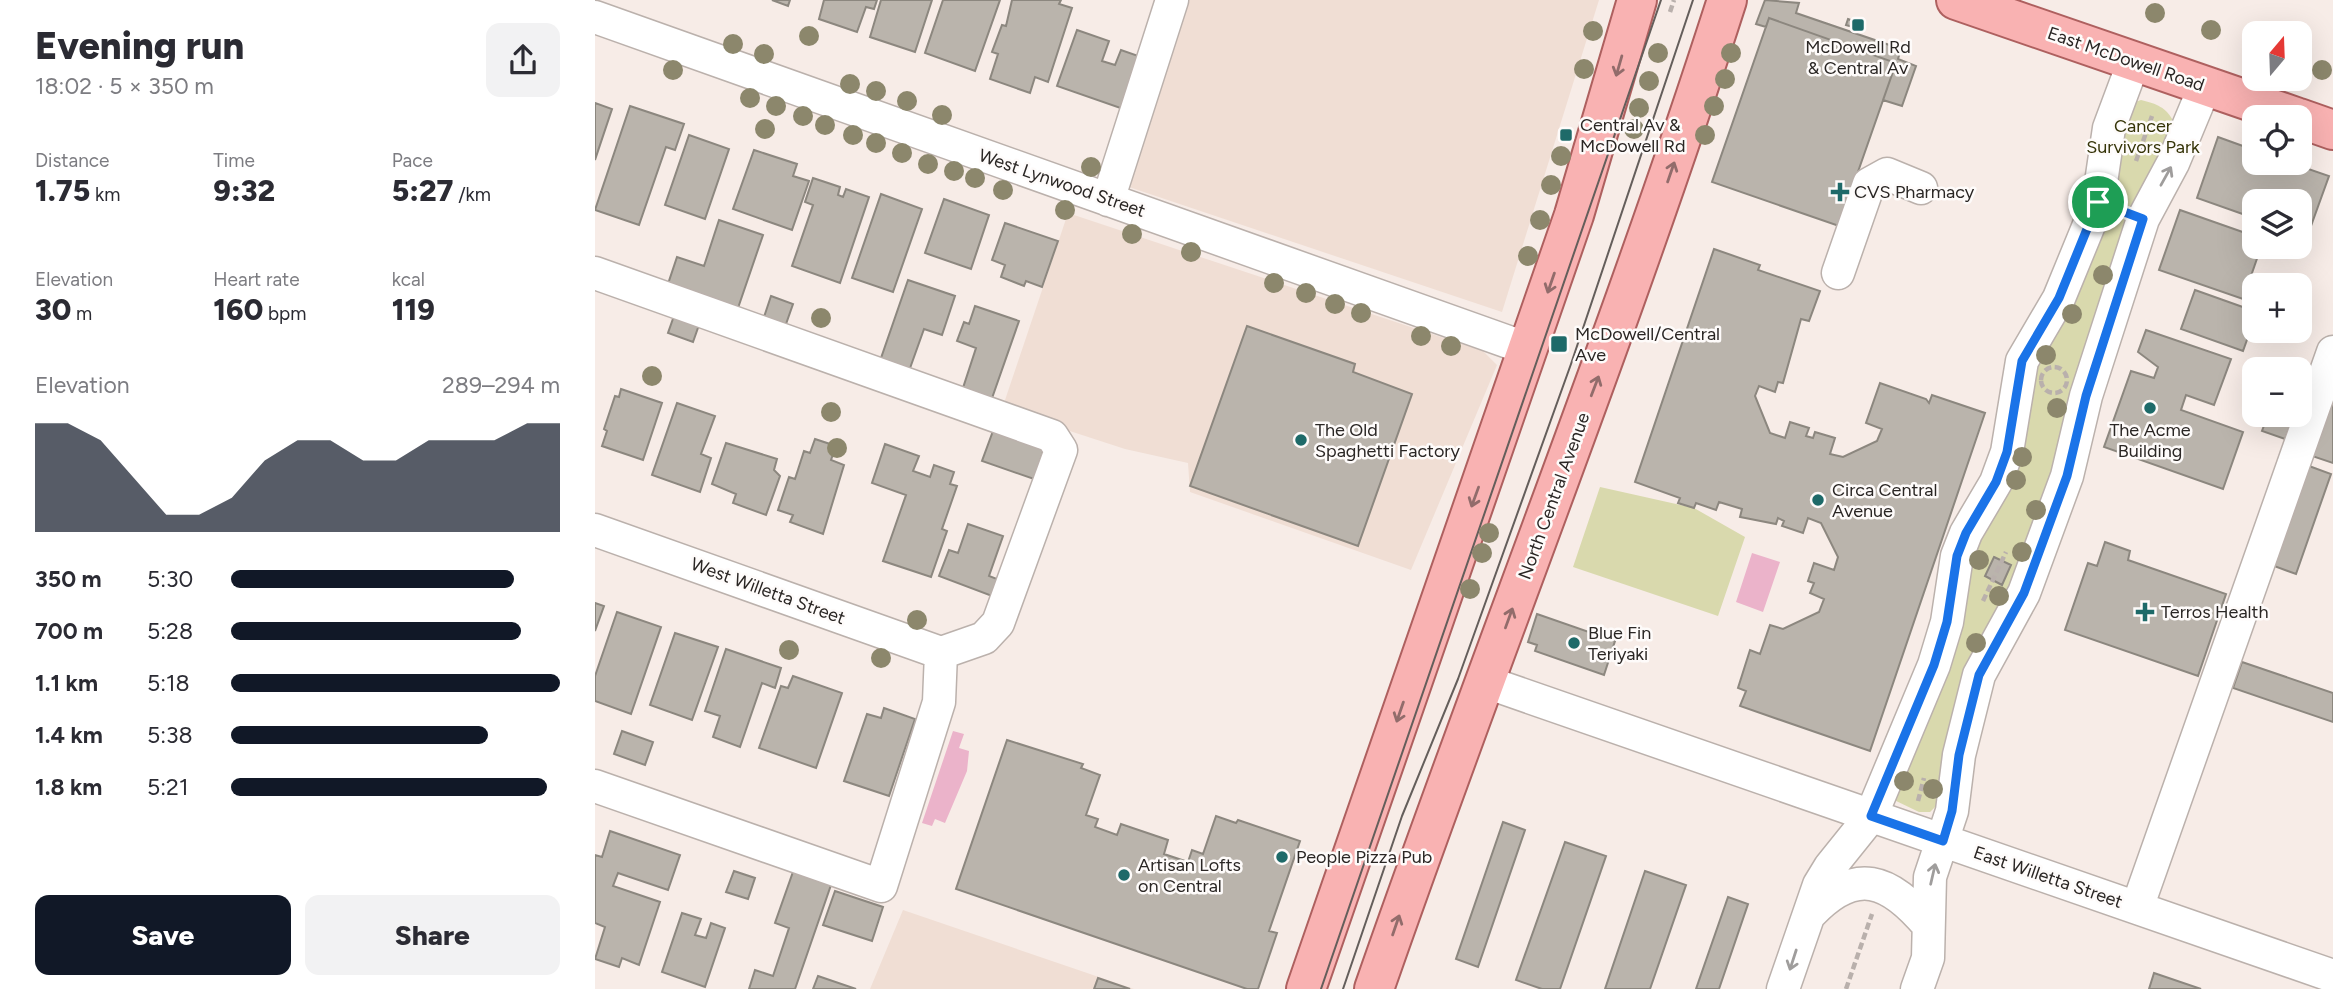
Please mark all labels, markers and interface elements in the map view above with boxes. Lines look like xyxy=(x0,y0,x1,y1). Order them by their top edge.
marker: McDowell Rd & Central Av xyxy=(1850,17,1866,33)
north arrow xyxy=(2242,21,2312,91)
map controls xyxy=(2242,21,2312,427)
street label: East McDowell Road xyxy=(2045,22,2207,96)
text: Evening run xyxy=(35,23,244,69)
button: share xyxy=(486,23,560,97)
place label: McDowell Rd & Central Av xyxy=(1805,36,1911,79)
one-way arrow xyxy=(1611,54,1624,76)
text: 18:02 · 5 × 350 m xyxy=(35,72,214,100)
button: locate xyxy=(2242,105,2312,175)
place label: Central Av & McDowell Rd xyxy=(1580,114,1685,157)
park label: Cancer Survivors Park xyxy=(2086,115,2200,158)
marker: Central Av & McDowell Rd xyxy=(1558,127,1574,143)
street label: West Lynwood Street xyxy=(976,144,1148,222)
text: Distance xyxy=(35,149,109,172)
text: Time xyxy=(213,149,255,172)
text: Pace xyxy=(392,149,433,172)
one-way arrow xyxy=(1666,161,1678,183)
one-way arrow xyxy=(2159,167,2173,187)
text: 1.75 xyxy=(35,172,90,209)
text: 9:32 xyxy=(213,172,275,209)
text: 5:27 xyxy=(392,172,453,209)
pin xyxy=(2068,172,2128,232)
place label: CVS Pharmacy xyxy=(1854,181,1975,203)
text: km xyxy=(90,183,120,206)
text: /km xyxy=(453,183,491,206)
icon: arrive xyxy=(2079,183,2117,221)
marker: CVS Pharmacy xyxy=(1832,184,1848,200)
button: layers xyxy=(2242,189,2312,259)
text: Elevation xyxy=(35,268,113,291)
text: Heart rate xyxy=(213,268,300,291)
text: kcal xyxy=(392,268,425,291)
one-way arrow xyxy=(1544,271,1556,293)
button: + xyxy=(2242,273,2312,343)
text: 30 xyxy=(35,291,71,328)
text: 160 xyxy=(213,291,263,328)
text: 119 xyxy=(392,291,435,328)
text: m xyxy=(71,302,92,325)
text: bpm xyxy=(263,302,306,325)
place label: McDowell/Central Ave xyxy=(1575,323,1720,366)
marker: McDowell/Central Ave xyxy=(1549,334,1569,354)
button: − xyxy=(2242,357,2312,427)
text: Elevation xyxy=(35,371,130,399)
text: 289–294 m xyxy=(442,371,560,399)
one-way arrow xyxy=(1590,376,1602,398)
marker: The Acme Building xyxy=(2142,400,2158,416)
street label: North Central Avenue xyxy=(1514,409,1594,582)
place label: The Old Spaghetti Factory xyxy=(1315,419,1460,462)
place label: The Acme Building xyxy=(2109,419,2191,462)
marker: The Old Spaghetti Factory xyxy=(1293,432,1309,448)
place label: Circa Central Avenue xyxy=(1832,479,1937,522)
one-way arrow xyxy=(1468,486,1480,508)
marker: Circa Central Avenue xyxy=(1810,492,1826,508)
street label: West Willetta Street xyxy=(688,553,848,629)
text: 350 m xyxy=(35,565,102,593)
text: 5:30 xyxy=(147,565,193,593)
place label: Terros Health xyxy=(2161,601,2268,623)
marker: Terros Health xyxy=(2135,602,2155,622)
one-way arrow xyxy=(1504,607,1516,629)
text: 700 m xyxy=(35,617,103,645)
text: 5:28 xyxy=(147,617,193,645)
place label: Blue Fin Teriyaki xyxy=(1588,622,1651,665)
marker: Blue Fin Teriyaki xyxy=(1566,635,1582,651)
text: 1.1 km xyxy=(35,669,98,697)
text: 5:18 xyxy=(147,669,190,697)
one-way arrow xyxy=(1393,701,1406,723)
text: 1.4 km xyxy=(35,721,103,749)
text: 5:38 xyxy=(147,721,193,749)
text: 1.8 km xyxy=(35,773,102,801)
text: 5:21 xyxy=(147,773,188,801)
street label: East Willetta Street xyxy=(1971,841,2126,913)
place label: People Pizza Pub xyxy=(1296,846,1432,868)
marker: People Pizza Pub xyxy=(1274,849,1290,865)
place label: Artisan Lofts on Central xyxy=(1138,854,1241,897)
one-way arrow xyxy=(1927,864,1940,886)
marker: Artisan Lofts on Central xyxy=(1116,867,1132,883)
button: Save xyxy=(35,895,291,975)
button: Share xyxy=(305,895,560,975)
one-way arrow xyxy=(1391,914,1403,936)
one-way arrow xyxy=(1786,949,1799,971)

